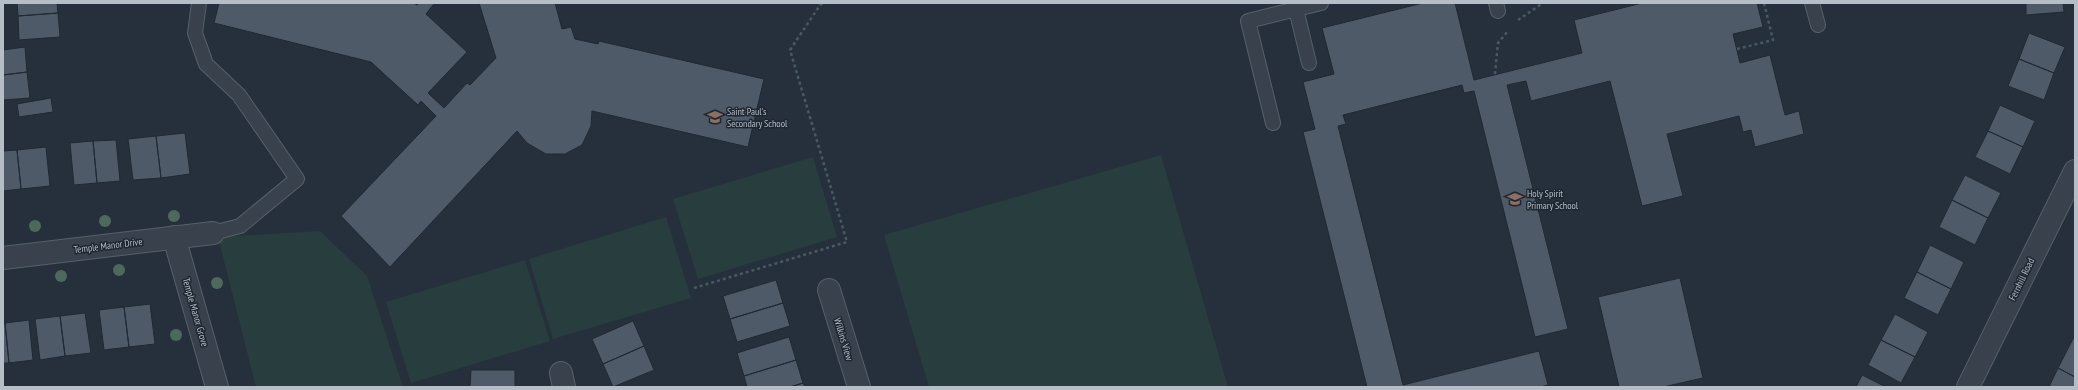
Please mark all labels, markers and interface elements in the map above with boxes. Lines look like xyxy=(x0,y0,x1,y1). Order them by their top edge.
place label: Saint Paul's Secondary School xyxy=(727,105,788,130)
school or university icon: Saint Paul's Secondary School xyxy=(706,108,724,126)
place label: Holy Spirit Primary School xyxy=(1527,187,1579,212)
school or university icon: Holy Spirit Primary School xyxy=(1506,190,1524,208)
street label: Temple Manor Drive xyxy=(73,235,143,256)
street label: Fernhill Road xyxy=(2006,256,2037,303)
street label: Temple Manor Grove xyxy=(180,276,212,348)
street label: Wilkins View xyxy=(831,316,856,362)

